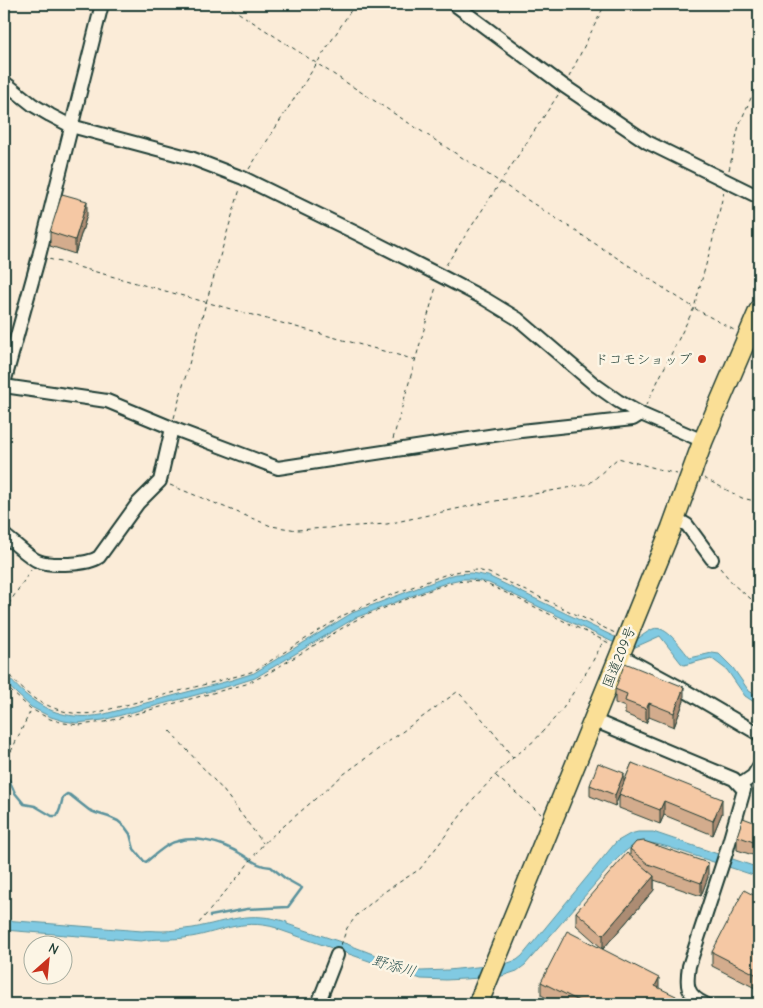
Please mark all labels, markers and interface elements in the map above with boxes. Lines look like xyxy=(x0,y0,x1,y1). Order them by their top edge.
place label: ドコモショップ xyxy=(595,351,692,368)
marker: ドコモショップ xyxy=(696,353,708,365)
street label: 国道209号 xyxy=(599,624,639,690)
north arrow xyxy=(22,936,72,986)
text: N xyxy=(46,939,62,959)
water label: 野添川 xyxy=(370,951,418,981)

